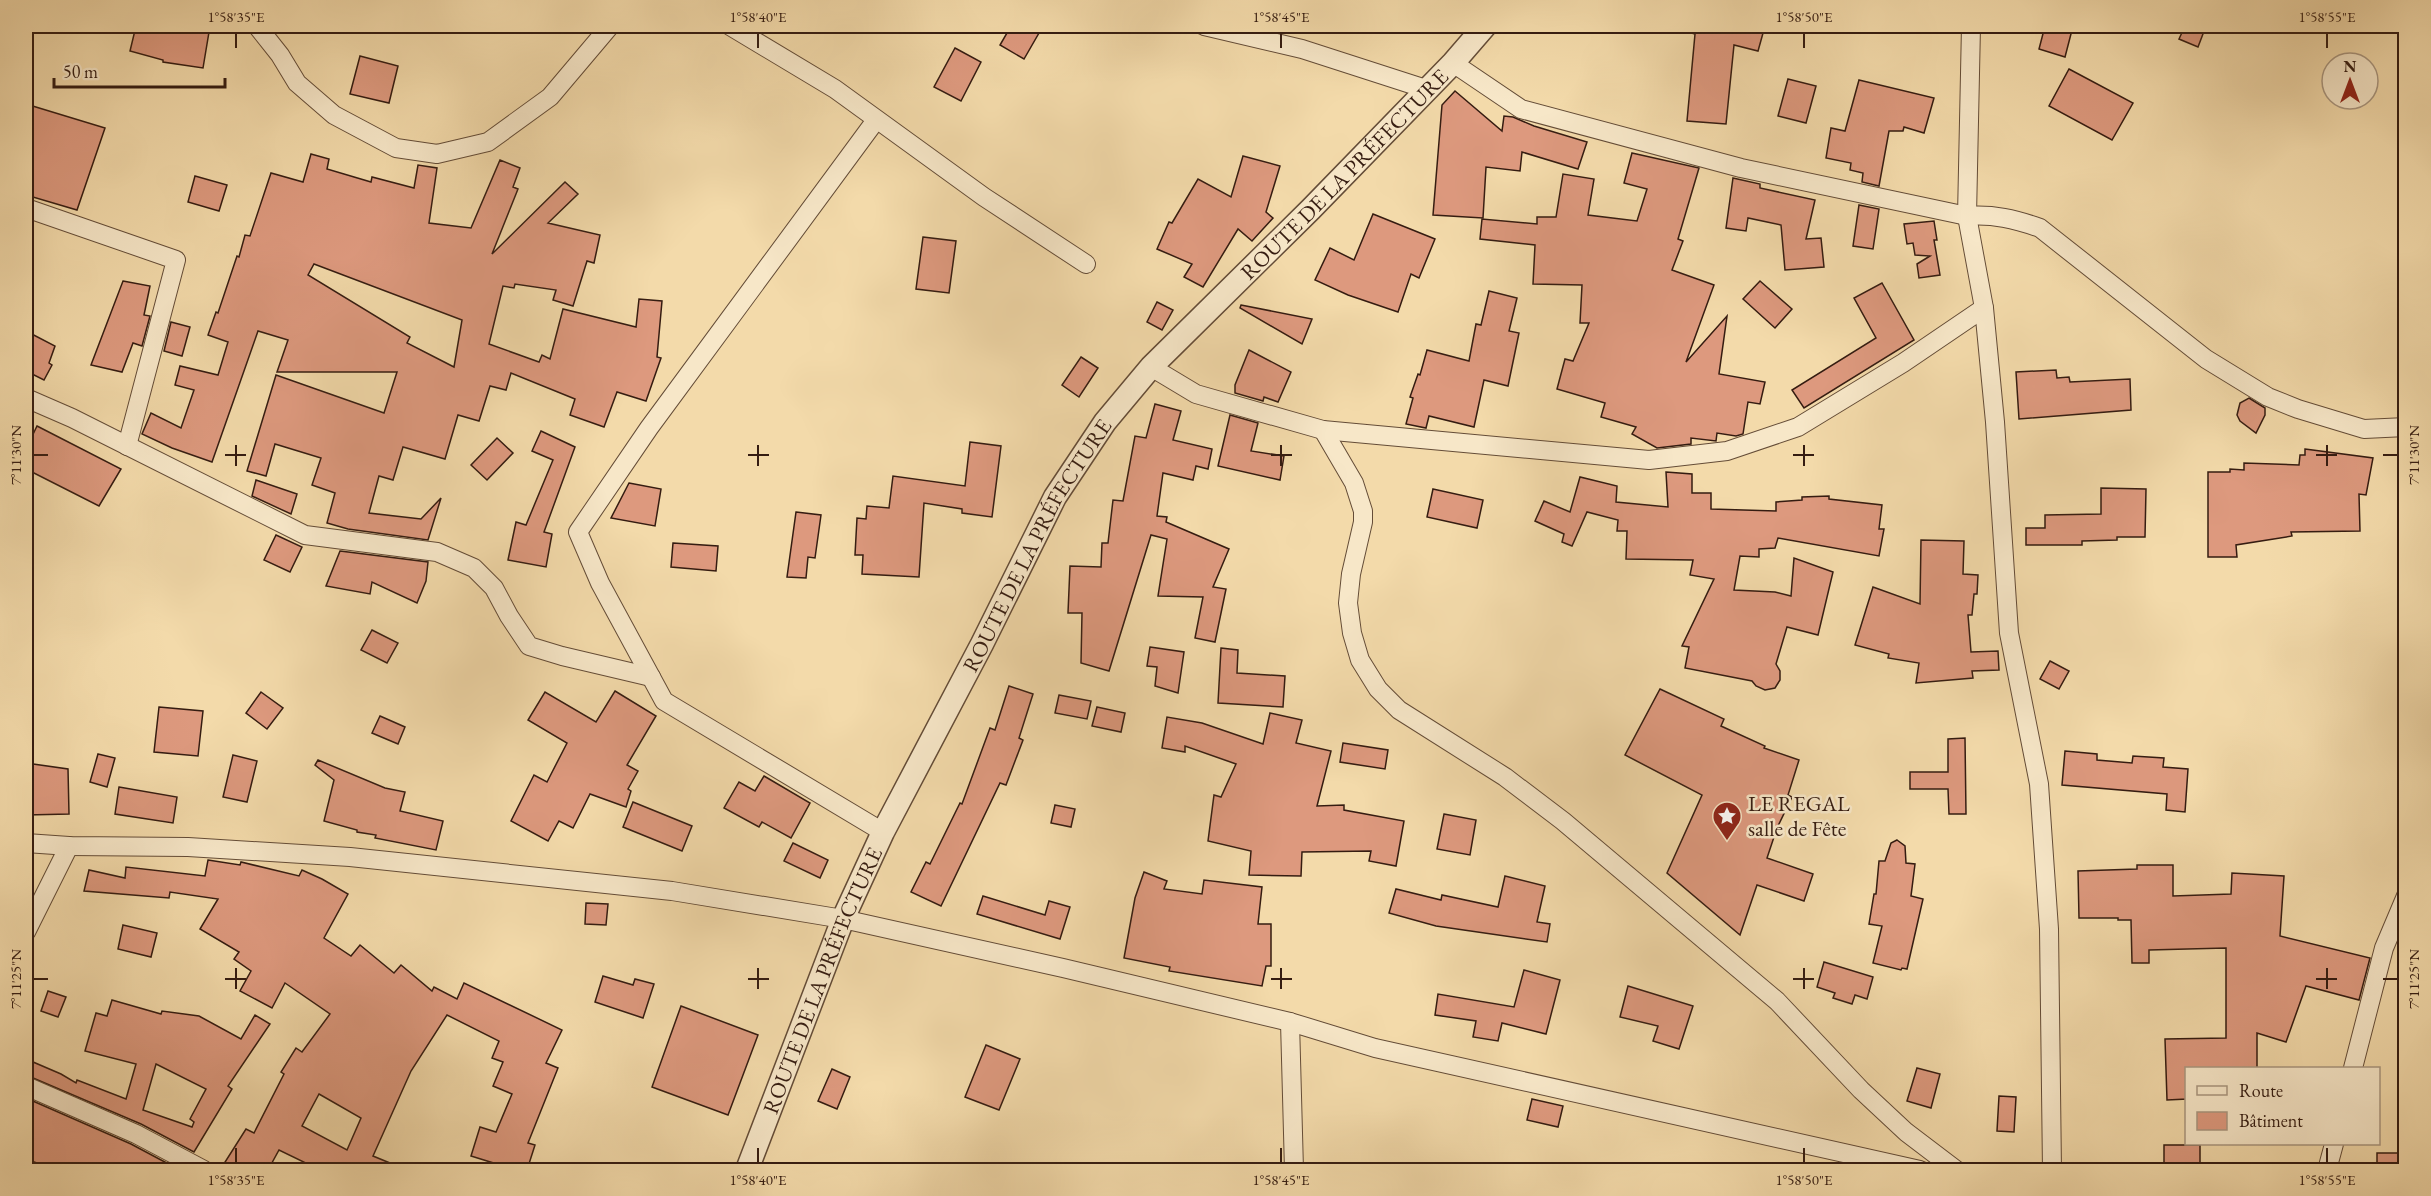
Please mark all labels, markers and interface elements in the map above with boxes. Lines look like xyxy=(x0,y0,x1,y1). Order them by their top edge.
text: 1°58'35"E xyxy=(208,7,265,26)
text: 1°58'40"E xyxy=(730,7,787,26)
text: 1°58'45"E xyxy=(1253,7,1310,26)
text: 1°58'50"E xyxy=(1776,7,1833,26)
text: 1°58'55"E xyxy=(2299,7,2356,26)
scale bar xyxy=(54,51,225,89)
north arrow xyxy=(2320,51,2380,111)
text: N xyxy=(2344,56,2357,77)
text: 50 m xyxy=(63,60,98,83)
street label: ROUTE DE LA PRÉFECTURE xyxy=(1234,63,1455,286)
street label: ROUTE DE LA PRÉFECTURE xyxy=(956,413,1118,677)
text: 7°11'30"N xyxy=(6,425,25,485)
text: 7°11'30"N xyxy=(2404,425,2423,485)
place label: LE REGAL salle de Fête xyxy=(1748,789,1850,843)
place icon: LE REGAL salle de Fête xyxy=(1711,800,1743,842)
street label: ROUTE DE LA PRÉFECTURE xyxy=(756,843,889,1118)
text: 7°11'25"N xyxy=(6,949,25,1009)
text: 7°11'25"N xyxy=(2404,949,2423,1009)
legend xyxy=(2185,1067,2380,1145)
text: Route xyxy=(2239,1079,2283,1102)
text: Bâtiment xyxy=(2239,1109,2303,1132)
text: 1°58'35"E xyxy=(208,1170,265,1189)
text: 1°58'40"E xyxy=(730,1170,787,1189)
text: 1°58'45"E xyxy=(1253,1170,1310,1189)
text: 1°58'50"E xyxy=(1776,1170,1833,1189)
text: 1°58'55"E xyxy=(2299,1170,2356,1189)

